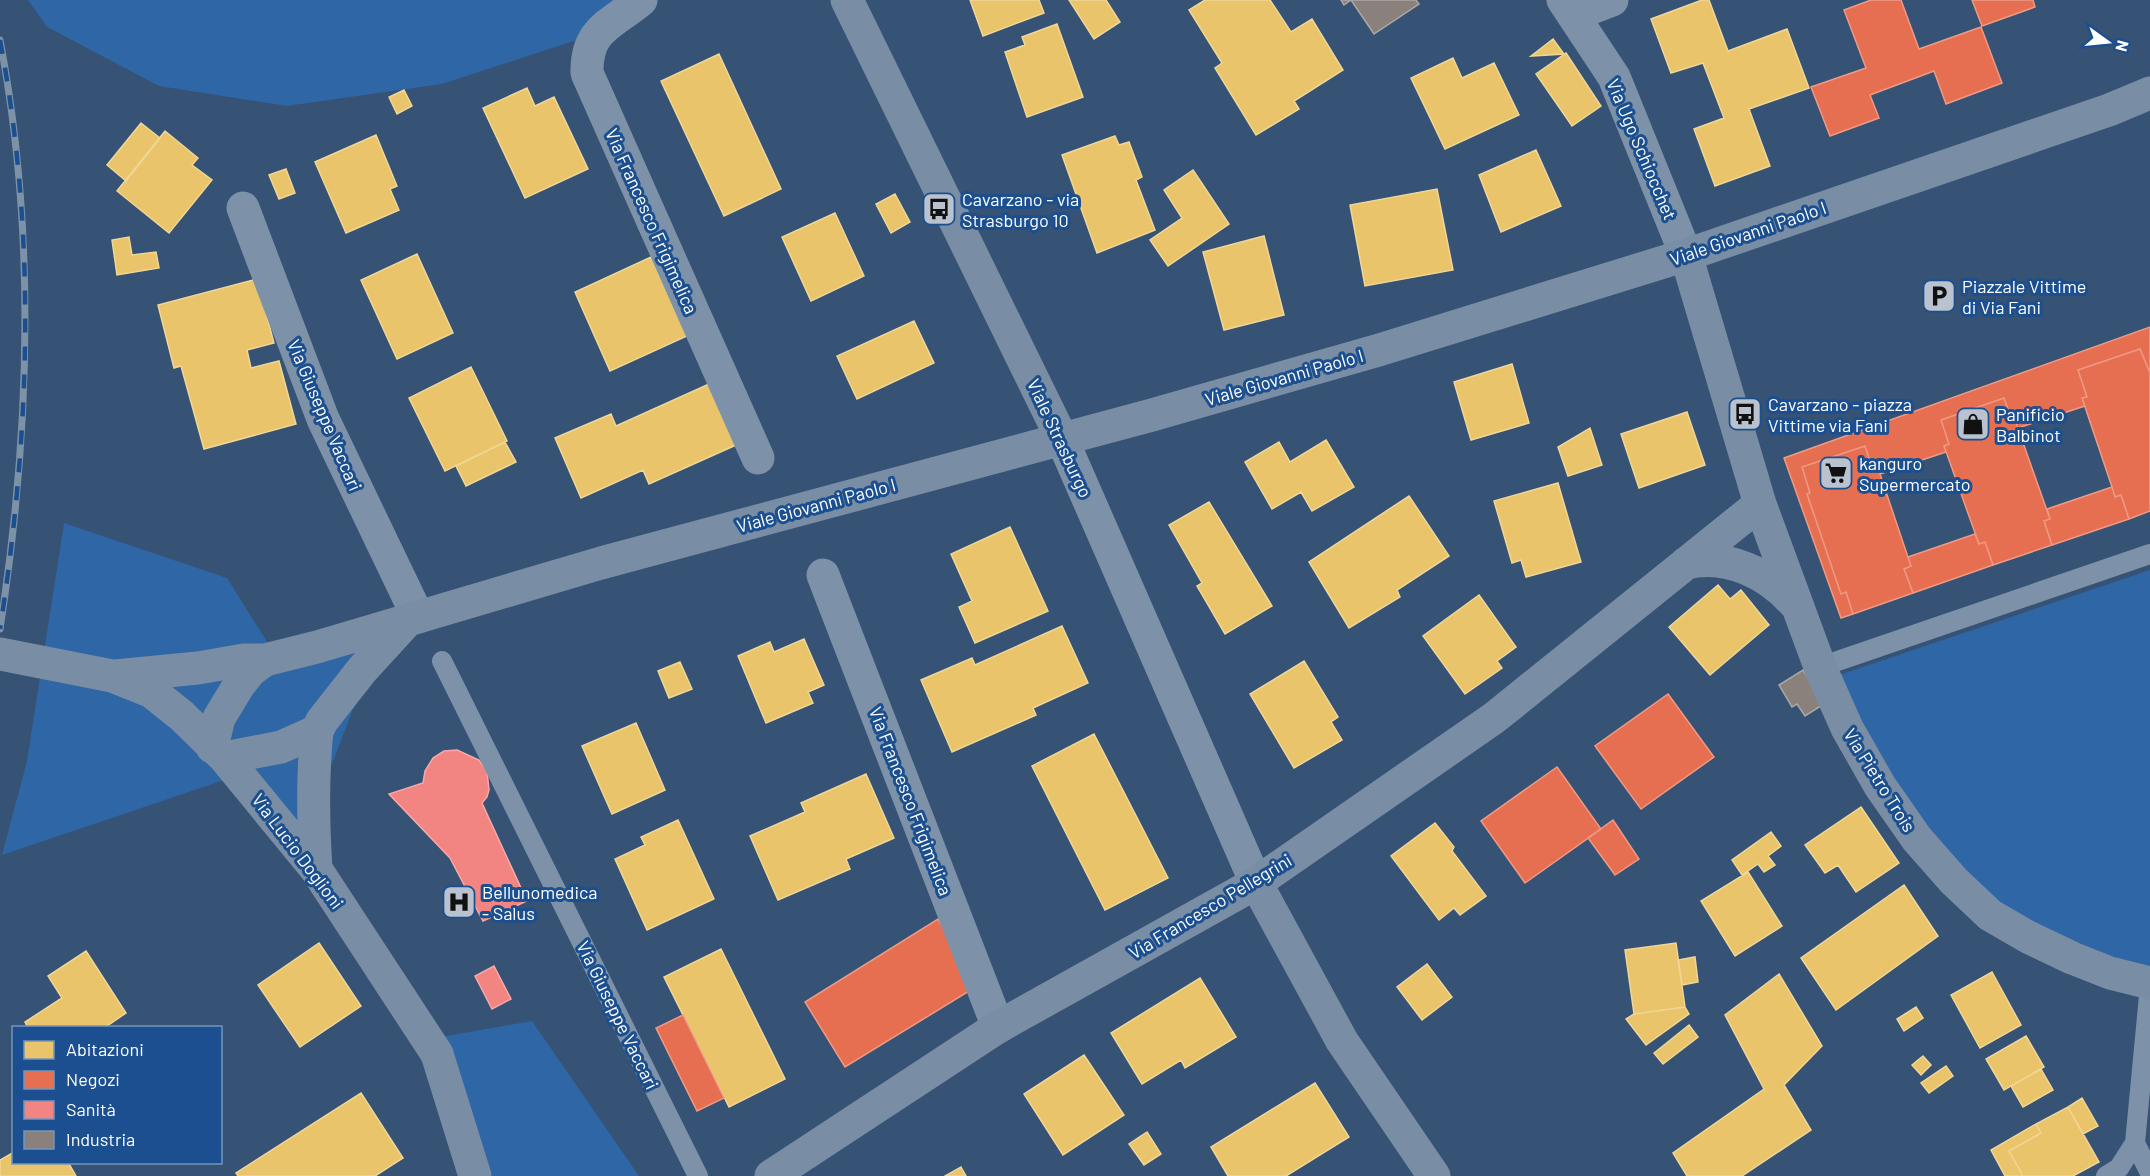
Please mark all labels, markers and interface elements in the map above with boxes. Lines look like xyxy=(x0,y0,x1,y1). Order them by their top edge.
north arrow xyxy=(2078,12,2138,72)
text: N xyxy=(2112,38,2134,54)
street label: Via Ugo Schiocchet xyxy=(1602,75,1682,223)
street label: Via Francesco Frigimelica xyxy=(601,125,703,317)
place label: Cavarzano - via Strasburgo 10 xyxy=(962,188,1079,231)
bus stop icon: Cavarzano - via Strasburgo 10 xyxy=(921,191,957,227)
street label: Viale Giovanni Paolo I xyxy=(1667,196,1829,270)
place label: Piazzale Vittime di Via Fani xyxy=(1962,275,2086,318)
parking icon: Piazzale Vittime di Via Fani xyxy=(1921,278,1957,314)
street label: Via Giuseppe Vaccari xyxy=(283,336,367,494)
street label: Viale Giovanni Paolo I xyxy=(1202,344,1366,410)
street label: Viale Strasburgo xyxy=(1023,375,1097,501)
place label: Cavarzano - piazza Vittime via Fani xyxy=(1768,393,1912,436)
bus stop icon: Cavarzano - piazza Vittime via Fani xyxy=(1727,396,1763,432)
place label: Panificio Balbinot xyxy=(1996,403,2065,446)
shop icon: Panificio Balbinot xyxy=(1955,406,1991,442)
place label: kanguro Supermercato xyxy=(1859,452,1971,495)
supermarket icon: kanguro Supermercato xyxy=(1818,455,1854,491)
street label: Viale Giovanni Paolo I xyxy=(734,473,898,537)
street label: Via Francesco Frigimelica xyxy=(865,704,957,898)
street label: Via Pietro Trois xyxy=(1839,724,1921,836)
street label: Via Lucio Doglioni xyxy=(248,789,348,913)
street label: Via Francesco Pellegrini xyxy=(1125,849,1295,963)
place label: Bellunomedica - Salus xyxy=(482,881,598,924)
hospital icon: Bellunomedica - Salus xyxy=(441,884,477,920)
street label: Via Giuseppe Vaccari xyxy=(573,937,663,1093)
legend xyxy=(12,1026,222,1164)
text: Abitazioni xyxy=(66,1038,144,1060)
text: Negozi xyxy=(66,1068,120,1090)
text: Sanità xyxy=(66,1098,116,1120)
text: Industria xyxy=(66,1128,135,1150)

